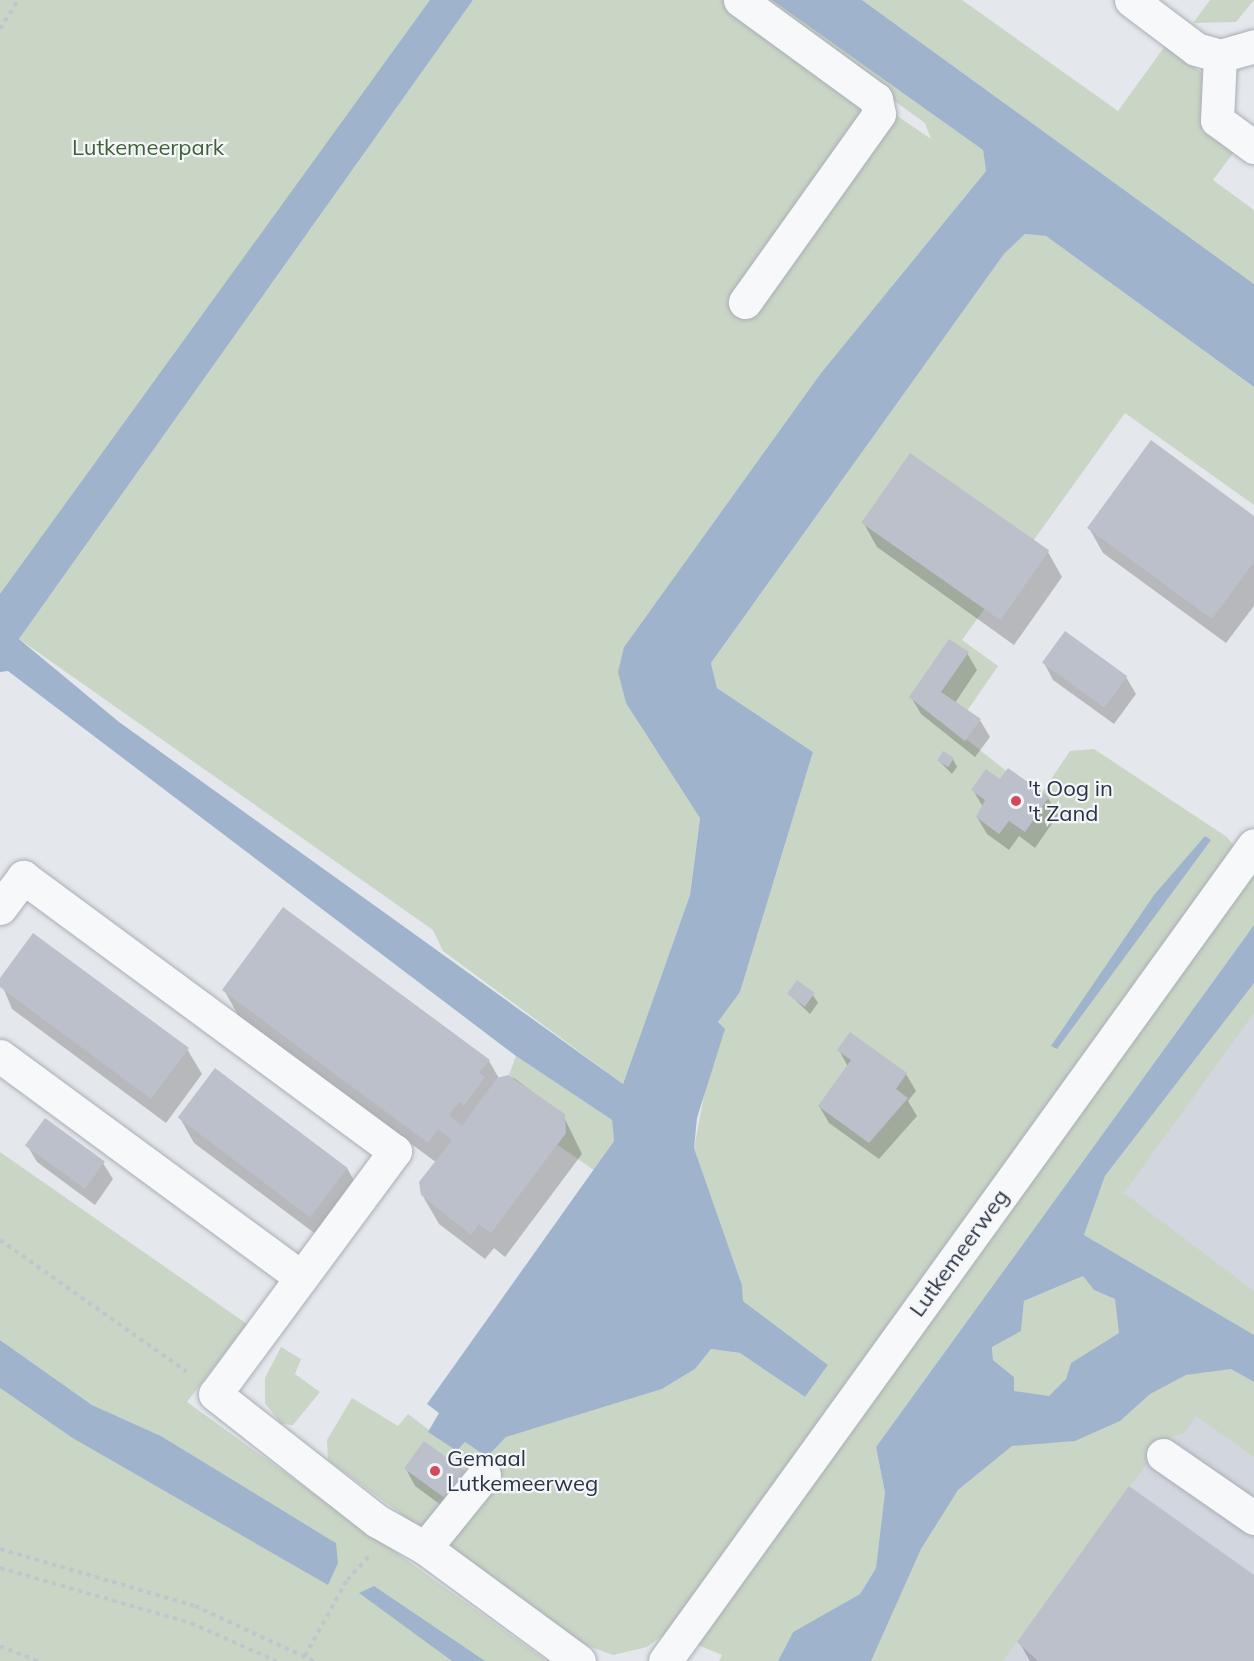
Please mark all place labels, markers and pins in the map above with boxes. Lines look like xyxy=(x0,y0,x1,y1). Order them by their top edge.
place label: 't Oog in 't Zand xyxy=(1028,775,1113,826)
marker: 't Oog in 't Zand xyxy=(1009,794,1023,808)
place label: Gemaal Lutkemeerweg xyxy=(447,1445,598,1496)
marker: Gemaal Lutkemeerweg xyxy=(428,1464,442,1478)

